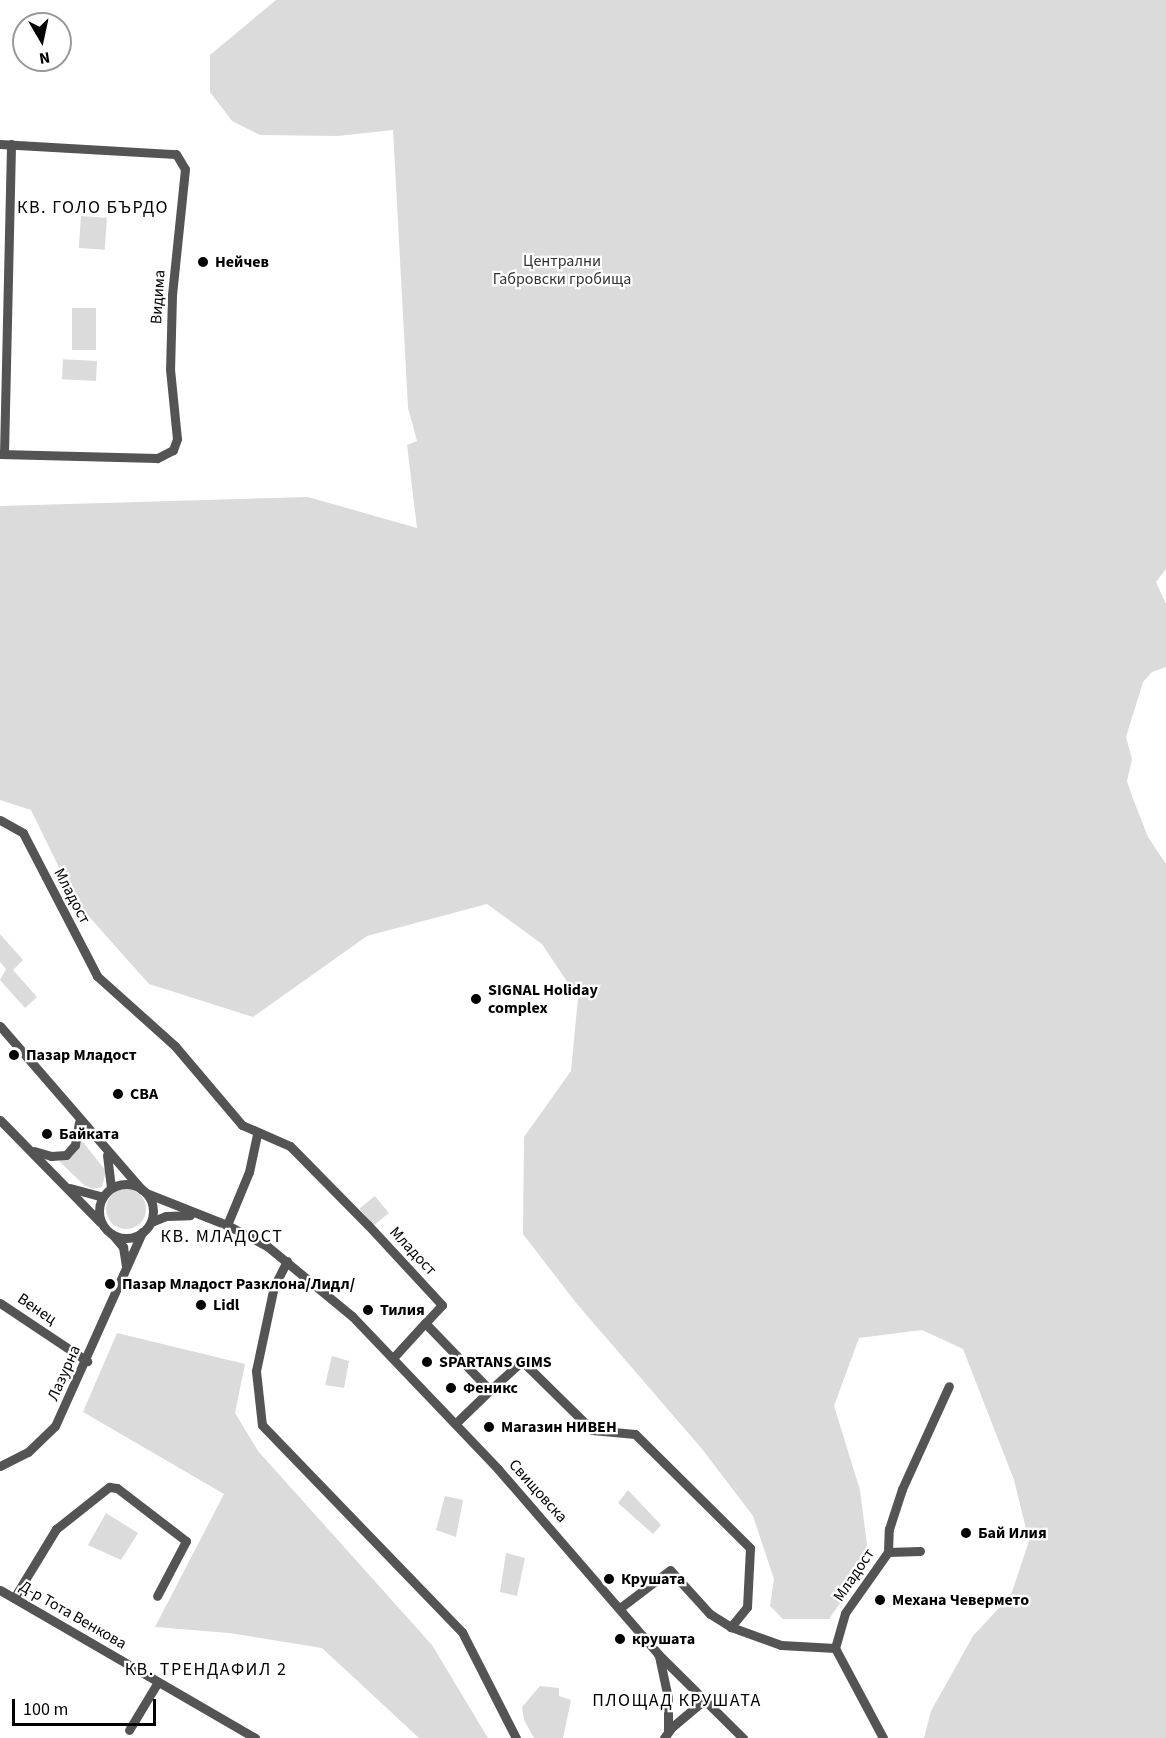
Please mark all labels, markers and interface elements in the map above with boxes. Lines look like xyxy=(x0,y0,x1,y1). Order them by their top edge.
north arrow xyxy=(12,12,72,72)
text: N xyxy=(38,46,51,69)
district label: КВ. ГОЛО БЪРДО xyxy=(17,197,169,219)
park label: Централни Габровски гробища xyxy=(493,251,631,289)
place label: Нейчев xyxy=(215,252,269,272)
marker: Нейчев xyxy=(196,255,210,269)
street label: Видима xyxy=(147,269,169,325)
street label: Младост xyxy=(49,865,95,927)
place label: SIGNAL Holiday complex xyxy=(488,980,598,1018)
marker: SIGNAL Holiday complex xyxy=(469,992,483,1006)
place label: Пазар Младост xyxy=(26,1045,137,1065)
marker: Пазар Младост xyxy=(7,1048,21,1062)
place label: CBA xyxy=(130,1084,158,1104)
marker: CBA xyxy=(111,1087,125,1101)
place label: Байката xyxy=(59,1124,119,1144)
marker: Байката xyxy=(40,1127,54,1141)
street label: Младост xyxy=(386,1223,440,1279)
district label: КВ. МЛАДОСТ xyxy=(161,1226,283,1248)
place label: Пазар Младост Разклона/Лидл/ xyxy=(122,1274,355,1294)
marker: Пазар Младост Разклона/Лидл/ xyxy=(103,1277,117,1291)
street label: Венец xyxy=(14,1289,60,1329)
place label: Lidl xyxy=(213,1295,239,1315)
marker: Lidl xyxy=(194,1298,208,1312)
place label: Тилия xyxy=(380,1300,425,1320)
marker: Тилия xyxy=(361,1303,375,1317)
street label: Лазурна xyxy=(43,1342,85,1404)
place label: SPARTANS GIMS xyxy=(439,1352,552,1372)
marker: SPARTANS GIMS xyxy=(420,1355,434,1369)
place label: Феникс xyxy=(463,1378,518,1398)
marker: Феникс xyxy=(444,1381,458,1395)
place label: Магазин НИВЕН xyxy=(501,1417,617,1437)
marker: Магазин НИВЕН xyxy=(482,1420,496,1434)
street label: Свищовска xyxy=(505,1455,571,1527)
place label: Бай Илия xyxy=(978,1523,1047,1543)
marker: Бай Илия xyxy=(959,1526,973,1540)
street label: Младост xyxy=(829,1545,879,1605)
place label: Крушата xyxy=(621,1569,685,1589)
marker: Крушата xyxy=(602,1572,616,1586)
street label: Д-р Тота Венкова xyxy=(16,1577,130,1653)
place label: Механа Чевермето xyxy=(892,1590,1029,1610)
marker: Механа Чевермето xyxy=(873,1593,887,1607)
place label: крушата xyxy=(632,1629,695,1649)
marker: крушата xyxy=(613,1632,627,1646)
district label: КВ. ТРЕНДАФИЛ 2 xyxy=(125,1659,287,1681)
scale bar xyxy=(15,1687,159,1725)
district label: ПЛОЩАД КРУШАТА xyxy=(592,1690,762,1712)
text: 100 m xyxy=(23,1697,68,1722)

